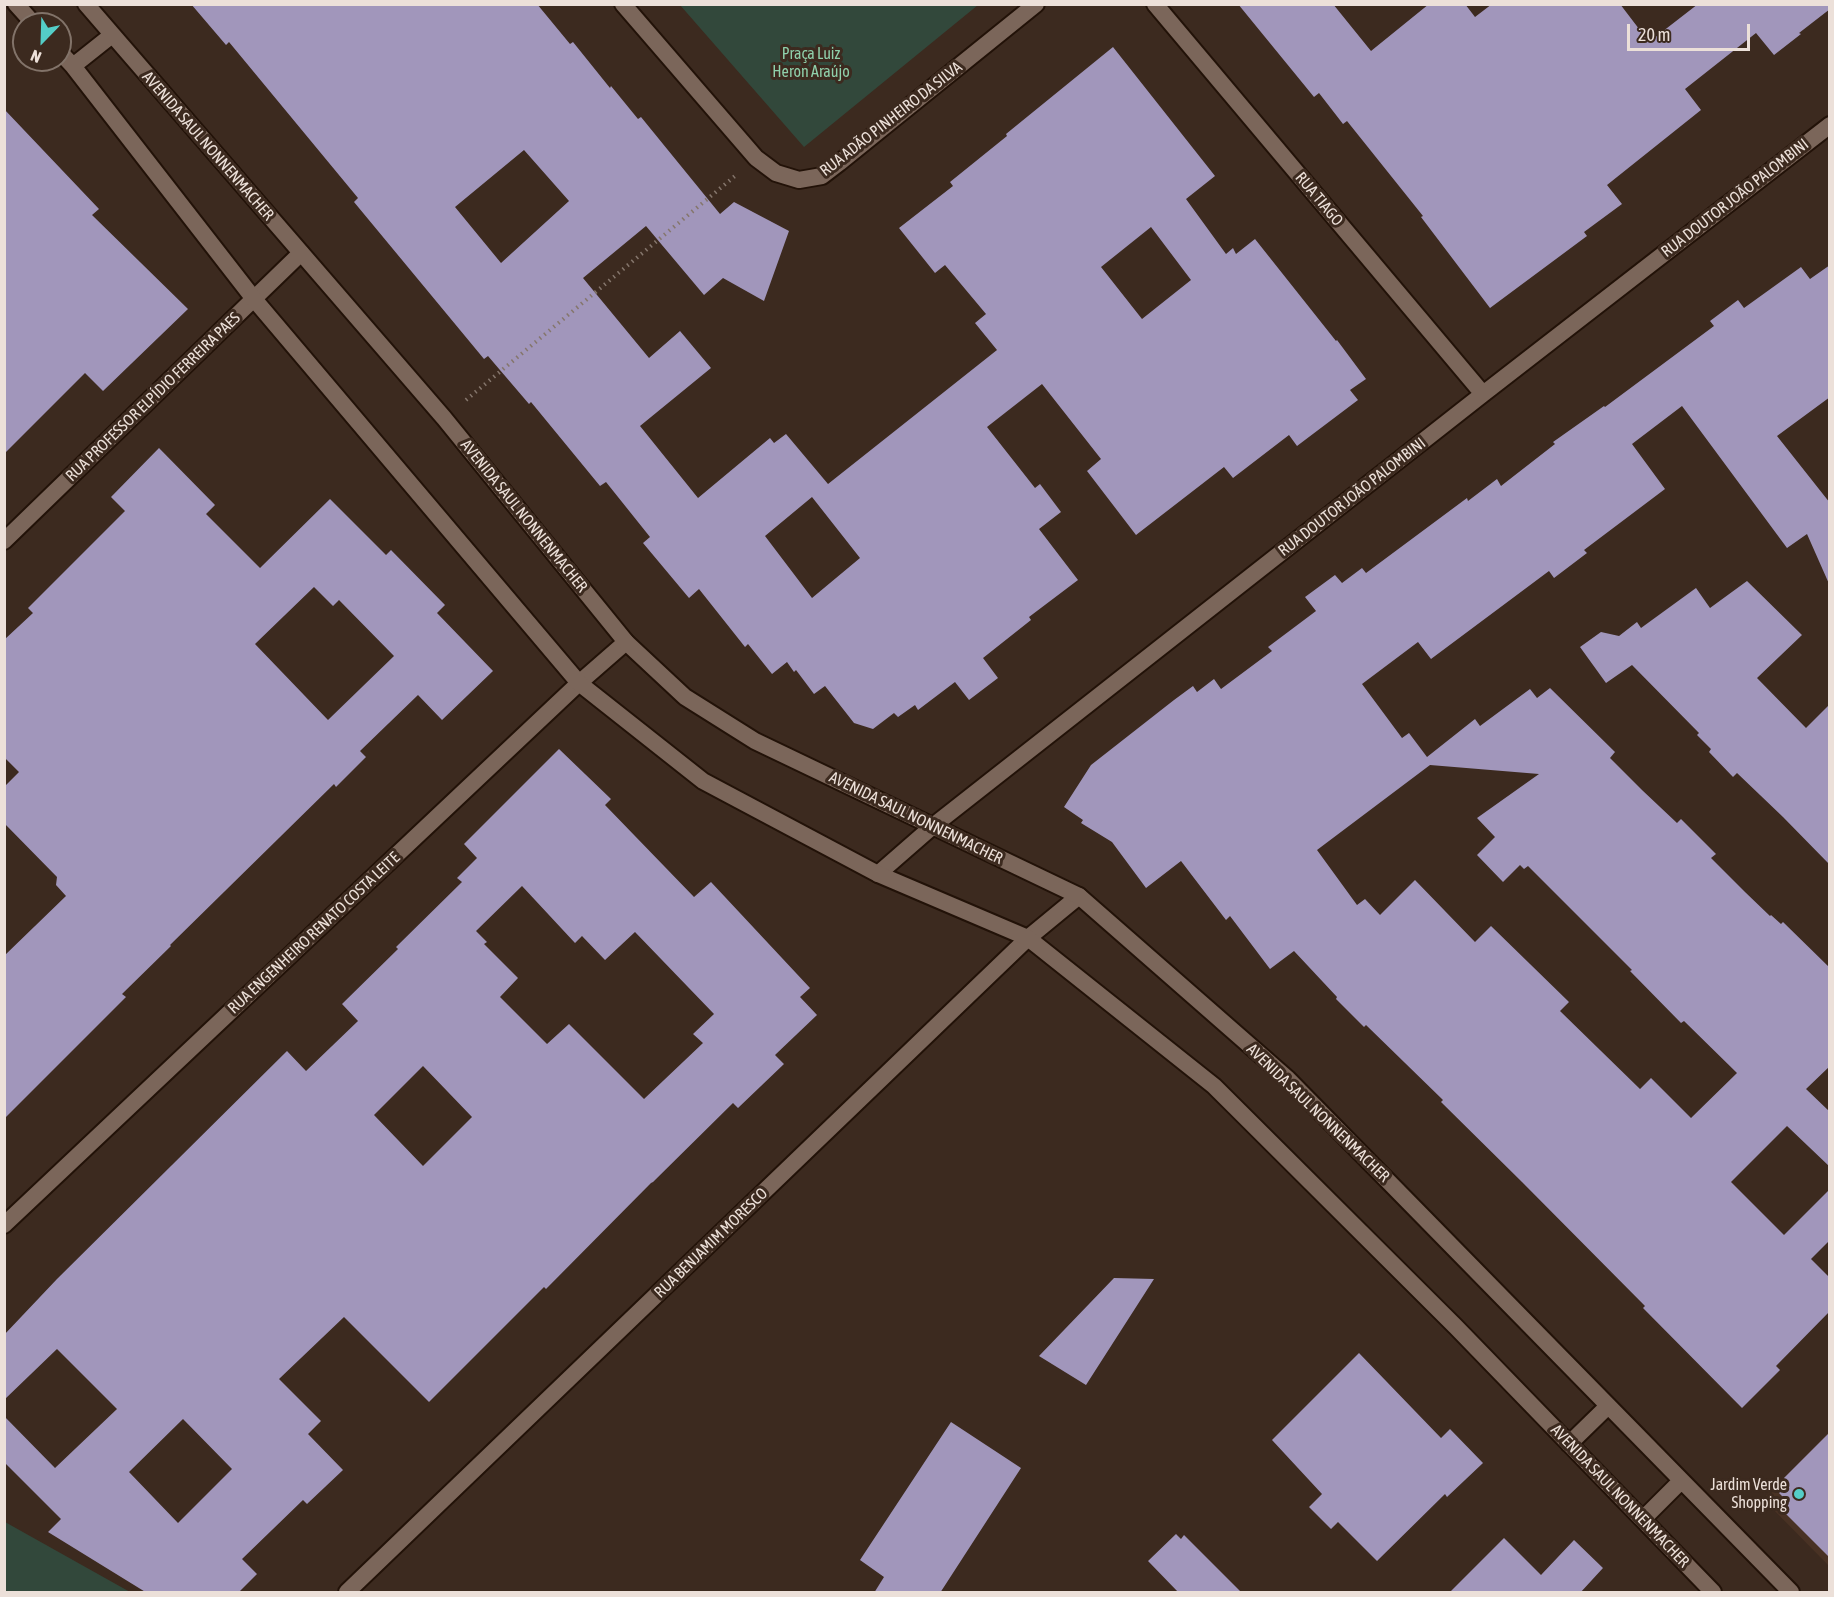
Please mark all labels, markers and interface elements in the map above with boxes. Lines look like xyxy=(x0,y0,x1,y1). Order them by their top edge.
north arrow xyxy=(12,12,72,72)
scale bar xyxy=(1630,12,1753,50)
text: 20 m xyxy=(1638,24,1670,45)
park label: Praça Luiz Heron Araújo xyxy=(772,44,850,82)
text: N xyxy=(28,47,44,67)
street label: RUA ADÃO PINHEIRO DA SILVA xyxy=(816,58,966,180)
street label: AVENIDA SAUL NONNENMACHER xyxy=(138,68,278,224)
street label: RUA DOUTOR JOÃO PALOMBINI xyxy=(1658,135,1812,261)
street label: RUA TIAGO xyxy=(1291,168,1347,230)
street label: RUA PROFESSOR ELPÍDIO FERREIRA PAES xyxy=(62,308,244,486)
street label: RUA DOUTOR JOÃO PALOMBINI xyxy=(1275,434,1429,560)
street label: AVENIDA SAUL NONNENMACHER xyxy=(456,436,592,596)
street label: AVENIDA SAUL NONNENMACHER xyxy=(826,768,1006,868)
street label: RUA ENGENHEIRO RENATO COSTA LEITE xyxy=(224,848,404,1018)
street label: AVENIDA SAUL NONNENMACHER xyxy=(1243,1040,1393,1186)
street label: RUA BENJAMIM MORESCO xyxy=(650,1184,772,1302)
street label: AVENIDA SAUL NONNENMACHER xyxy=(1547,1421,1693,1571)
place label: Jardim Verde Shopping xyxy=(1711,1475,1787,1513)
marker: Jardim Verde Shopping xyxy=(1792,1487,1806,1501)

